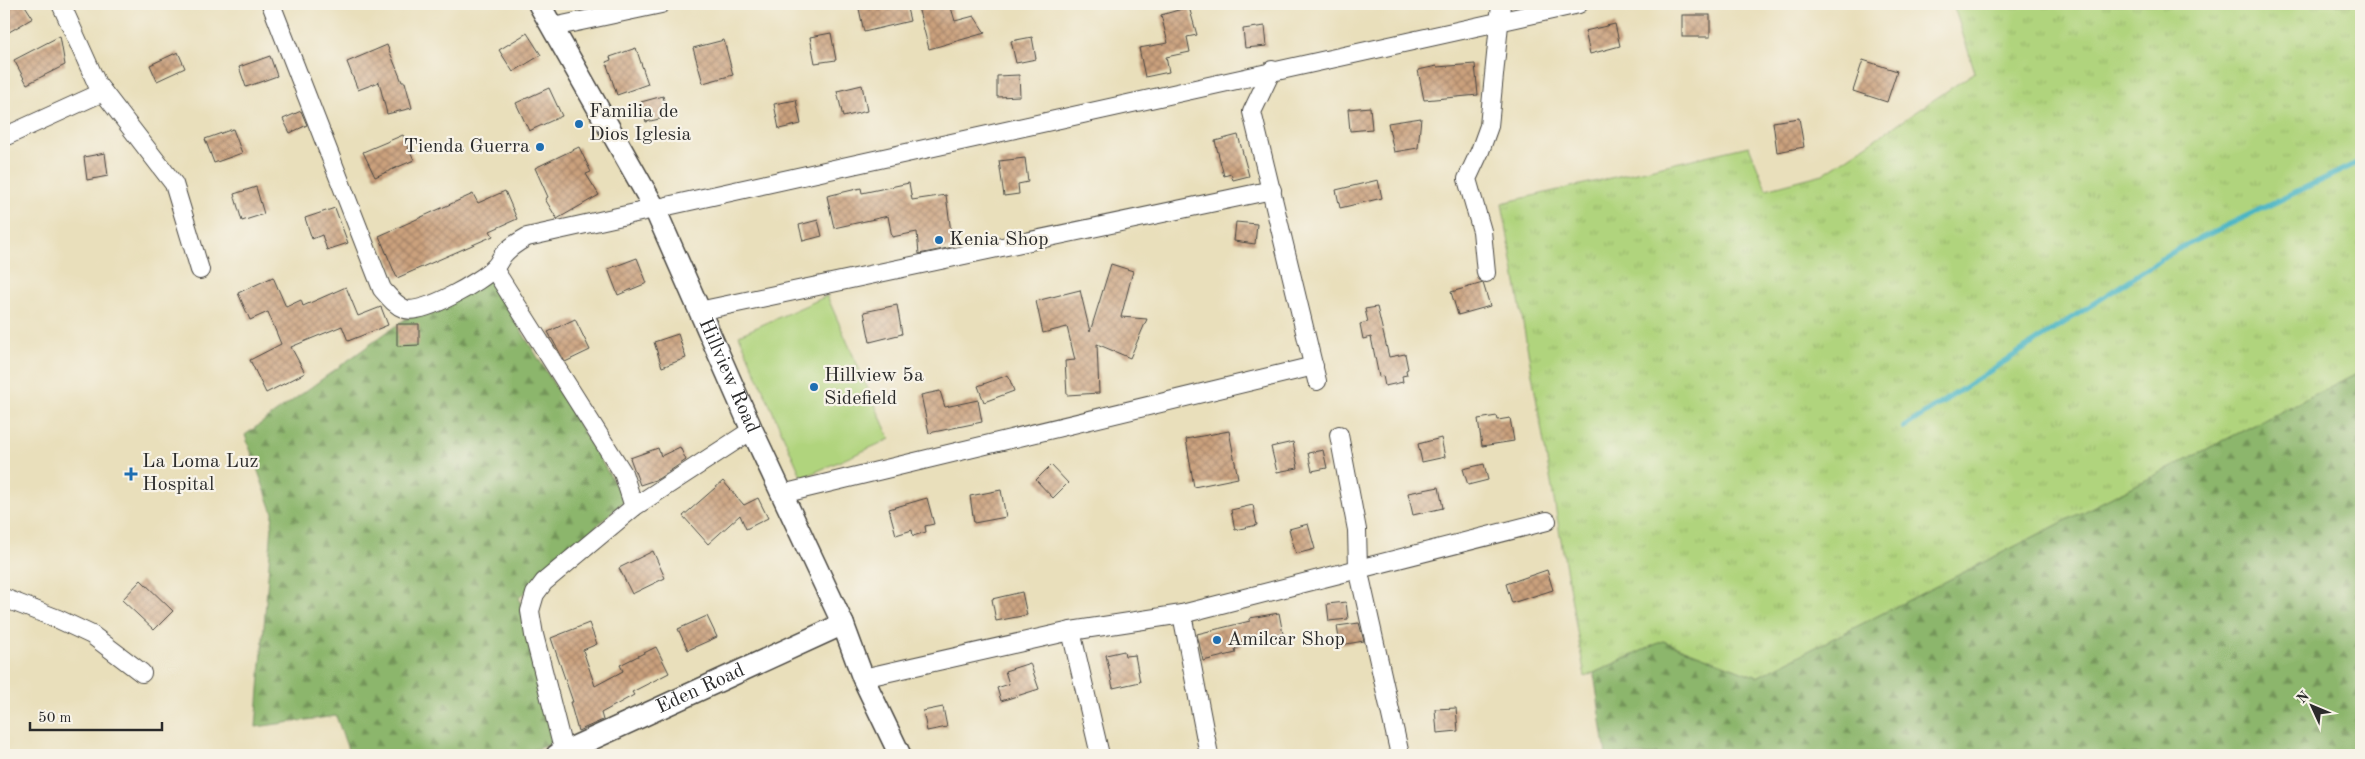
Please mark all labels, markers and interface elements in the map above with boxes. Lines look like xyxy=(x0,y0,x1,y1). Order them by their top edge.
place label: Familia de Dios Iglesia xyxy=(589,102,692,145)
marker: Familia de Dios Iglesia xyxy=(573,118,585,130)
place label: Tienda Guerra xyxy=(404,137,530,157)
marker: Tienda Guerra xyxy=(534,141,546,153)
place label: Kenia Shop xyxy=(949,230,1049,250)
marker: Kenia Shop xyxy=(933,234,945,246)
street label: Hillview Road xyxy=(694,316,762,436)
place label: Hillview 5a Sidefield xyxy=(824,366,924,409)
marker: Hillview 5a Sidefield xyxy=(808,381,820,393)
place label: La Loma Luz Hospital xyxy=(142,452,258,495)
marker: La Loma Luz Hospital xyxy=(124,467,138,481)
place label: Amilcar Shop xyxy=(1227,630,1345,650)
marker: Amilcar Shop xyxy=(1211,634,1223,646)
street label: Eden Road xyxy=(654,660,748,718)
north arrow xyxy=(2288,682,2338,732)
text: N xyxy=(2295,689,2312,706)
scale bar xyxy=(30,699,162,731)
text: 50 m xyxy=(38,711,72,726)

